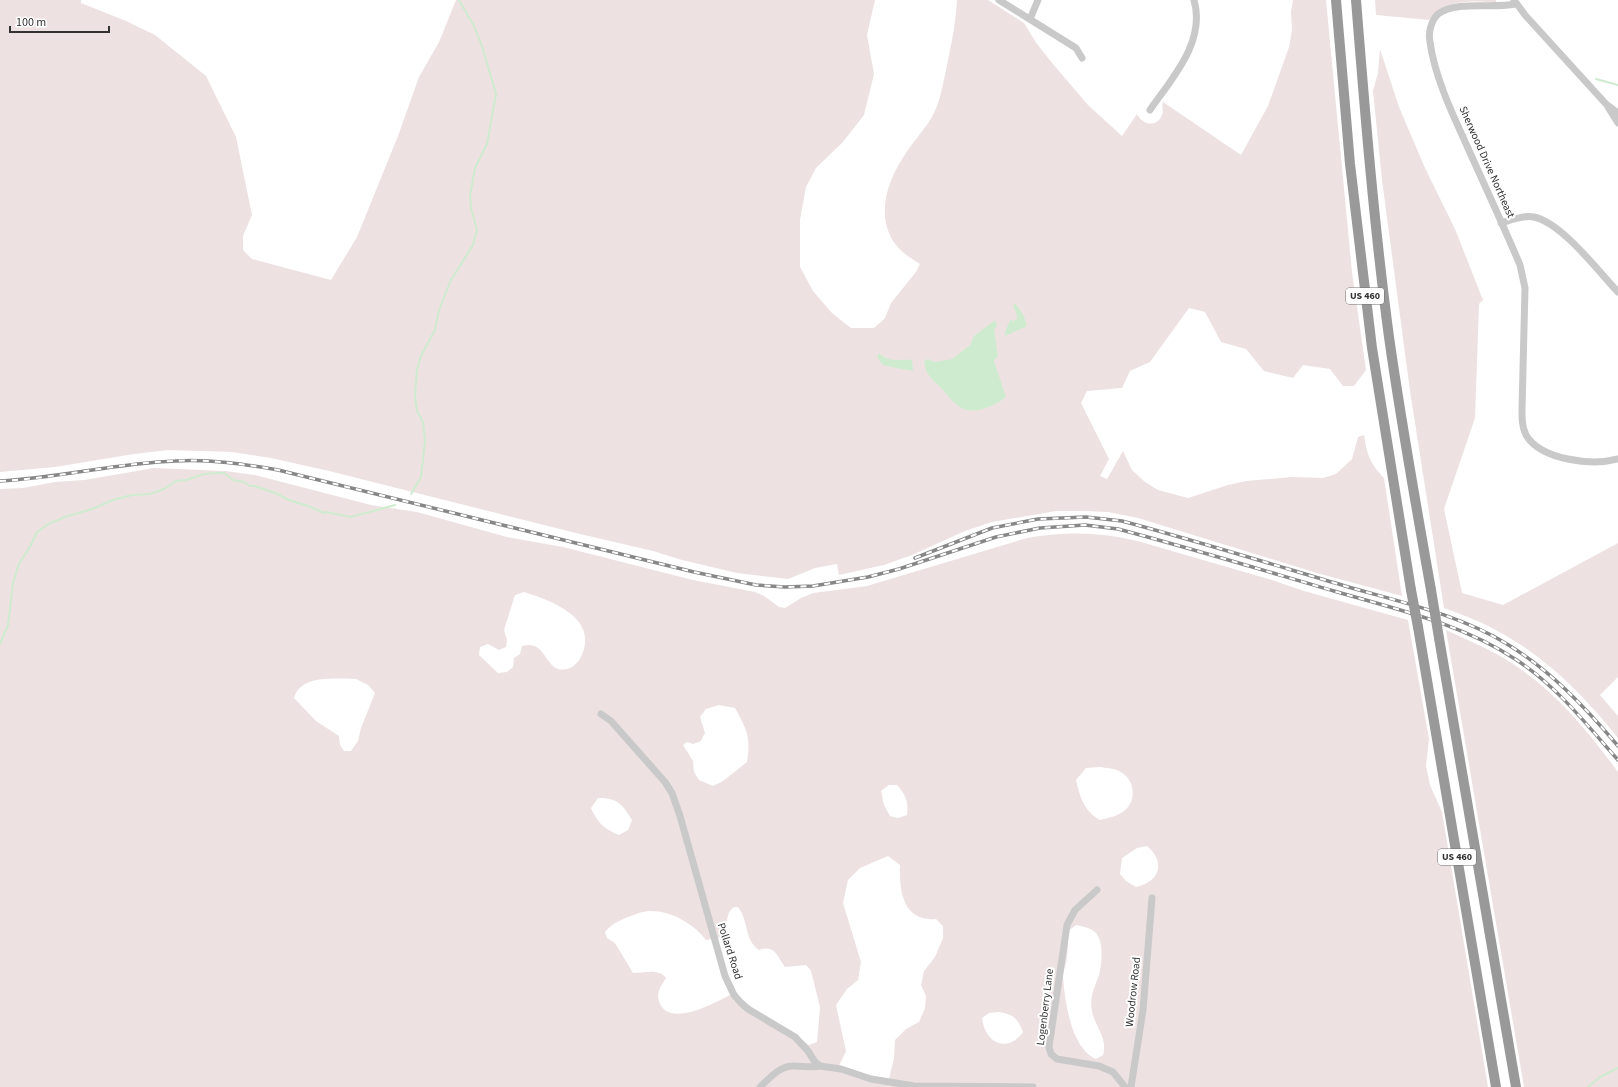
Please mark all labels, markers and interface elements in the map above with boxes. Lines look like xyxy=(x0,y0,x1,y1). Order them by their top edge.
scale bar xyxy=(10,8,109,34)
text: 100 m xyxy=(16,14,46,31)
street label: Sherwood Drive Northeast xyxy=(1456,104,1519,221)
road number: US 460 xyxy=(1346,288,1384,304)
road number: US 460 xyxy=(1438,849,1476,865)
street label: Pollard Road xyxy=(714,921,746,981)
street label: Woodrow Road xyxy=(1122,956,1144,1028)
street label: Logenberry Lane xyxy=(1033,967,1057,1046)

